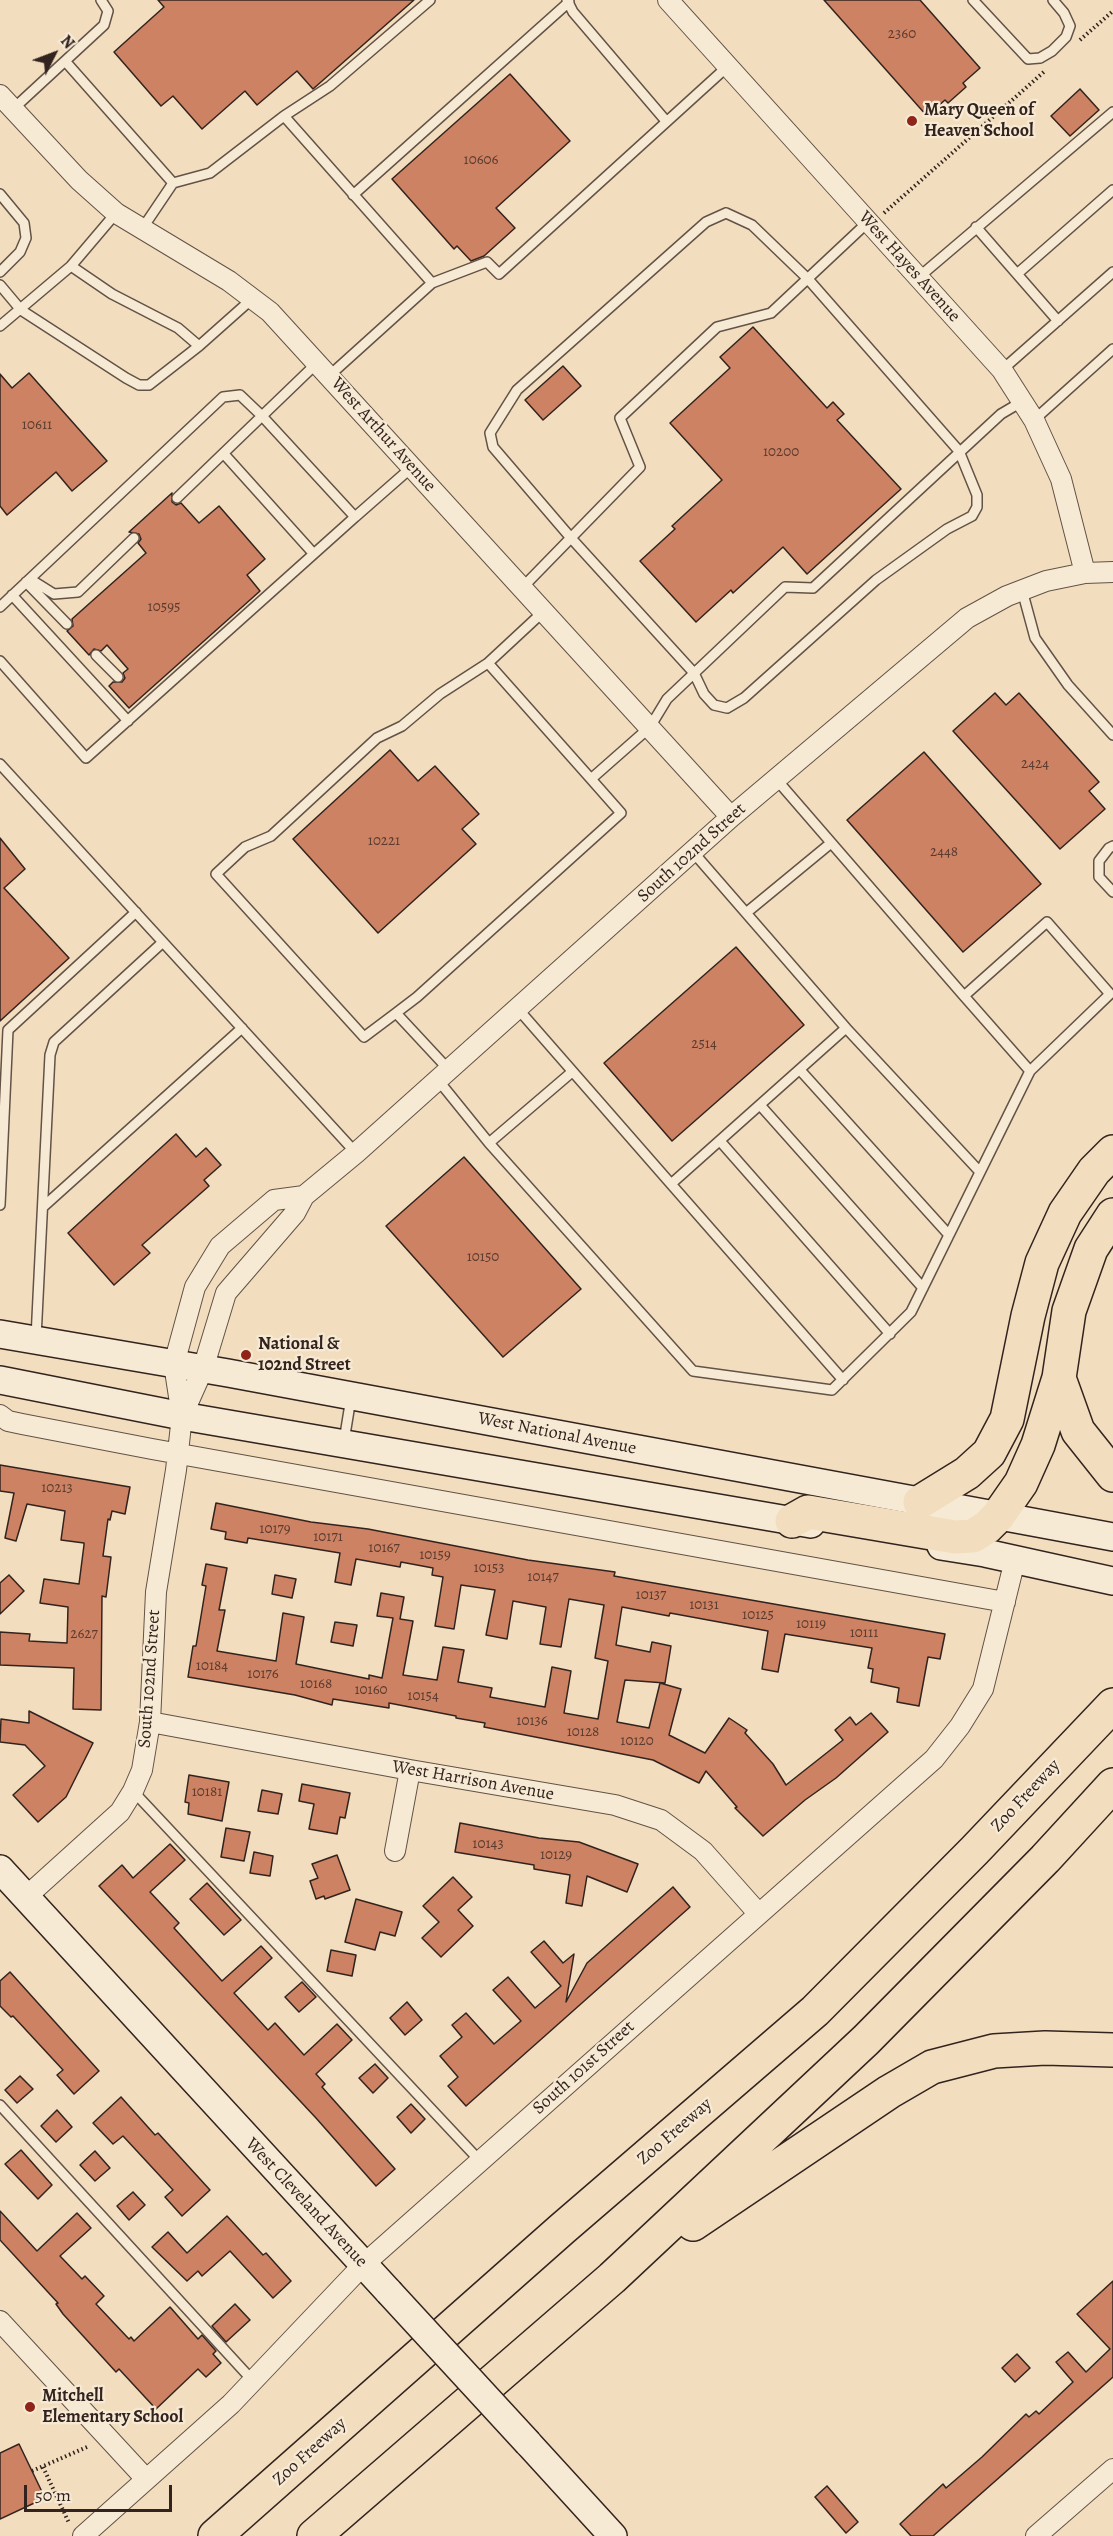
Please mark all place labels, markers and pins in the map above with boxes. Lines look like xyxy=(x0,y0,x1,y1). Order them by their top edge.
place label: Mary Queen of Heaven School xyxy=(924,100,1034,142)
marker: Mary Queen of Heaven School xyxy=(905,114,919,128)
place label: National & 102nd Street xyxy=(258,1334,351,1376)
marker: National & 102nd Street xyxy=(239,1348,253,1362)
place label: Mitchell Elementary School xyxy=(42,2386,183,2428)
marker: Mitchell Elementary School xyxy=(23,2400,37,2414)

